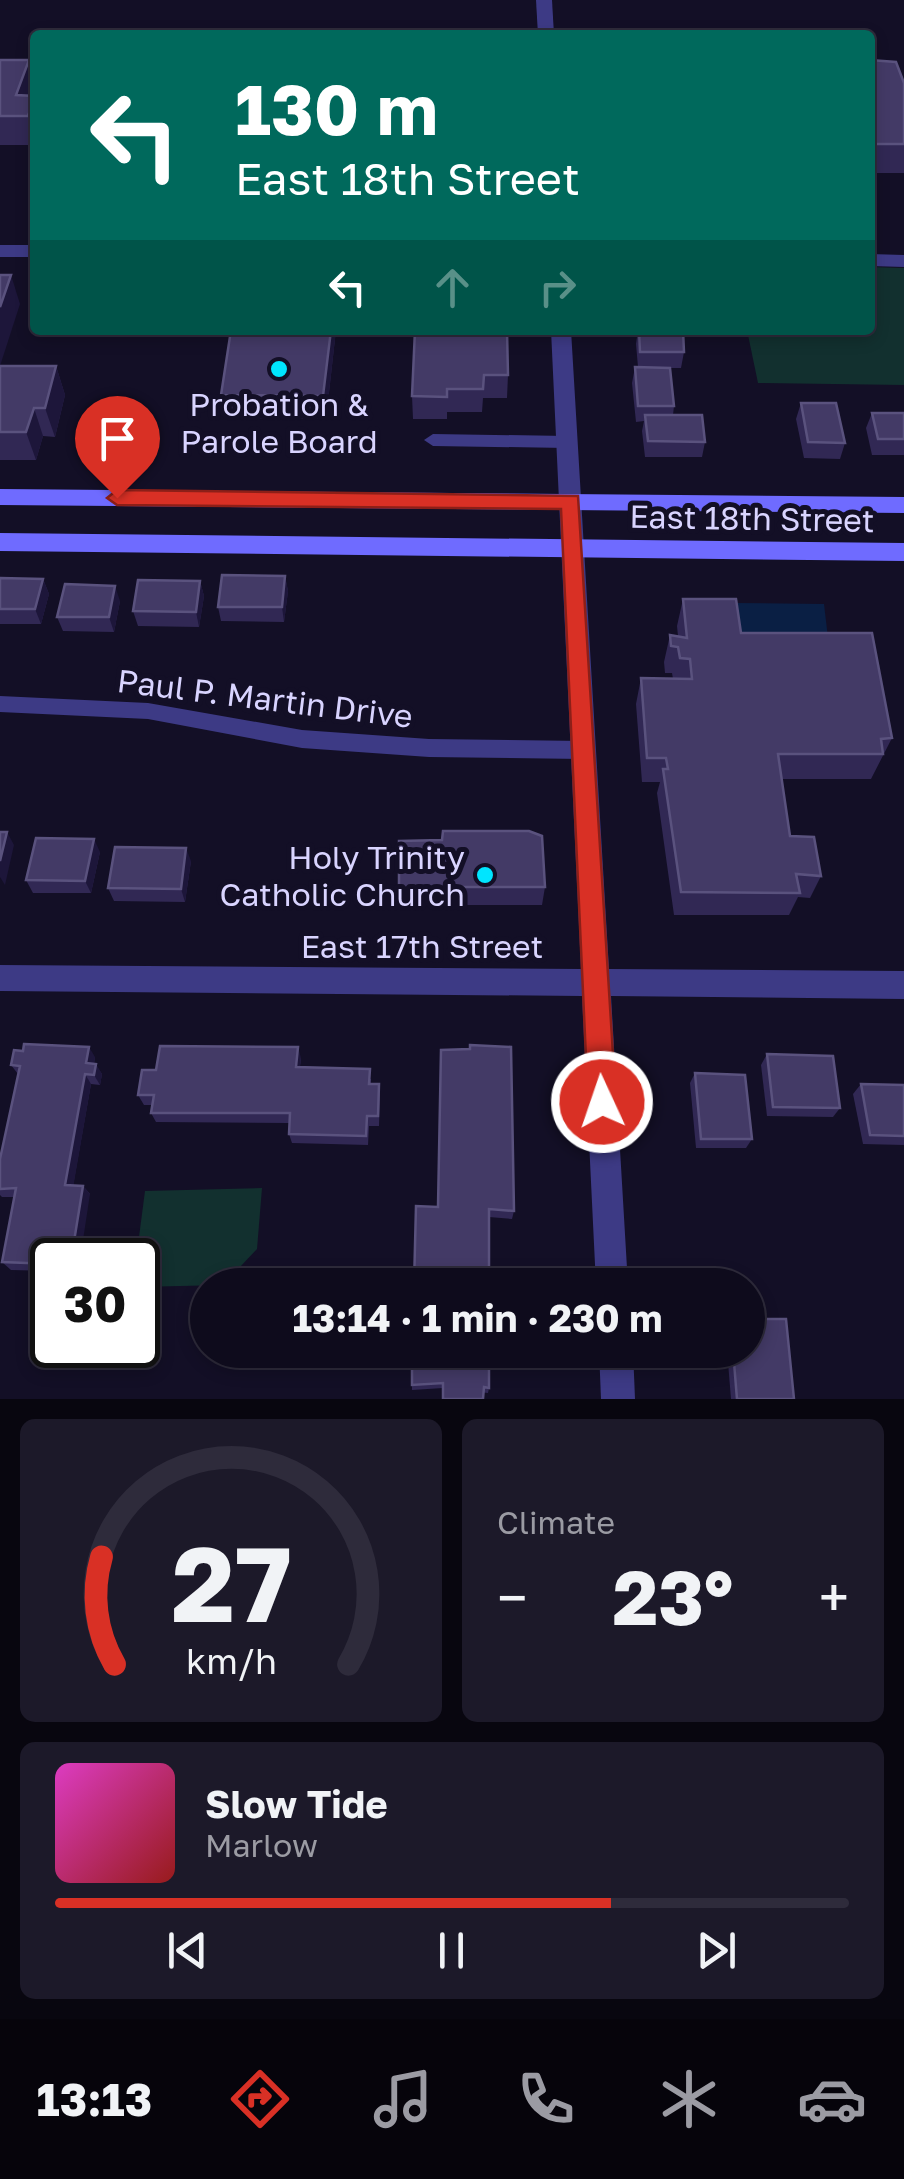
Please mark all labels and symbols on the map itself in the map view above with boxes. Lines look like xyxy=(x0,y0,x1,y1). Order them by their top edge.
marker: Probation & Parole Board xyxy=(268,358,290,380)
place label: Probation & Parole Board xyxy=(180,385,378,460)
pin xyxy=(75,396,160,499)
street label: East 18th Street xyxy=(629,497,875,539)
street label: Paul P. Martin Drive xyxy=(115,661,415,735)
place label: Holy Trinity Catholic Church xyxy=(219,838,465,913)
marker: Holy Trinity Catholic Church xyxy=(474,864,496,886)
street label: East 17th Street xyxy=(301,927,543,965)
position arrow xyxy=(550,1050,654,1154)
speed limit sign: 30 xyxy=(30,1238,160,1368)

